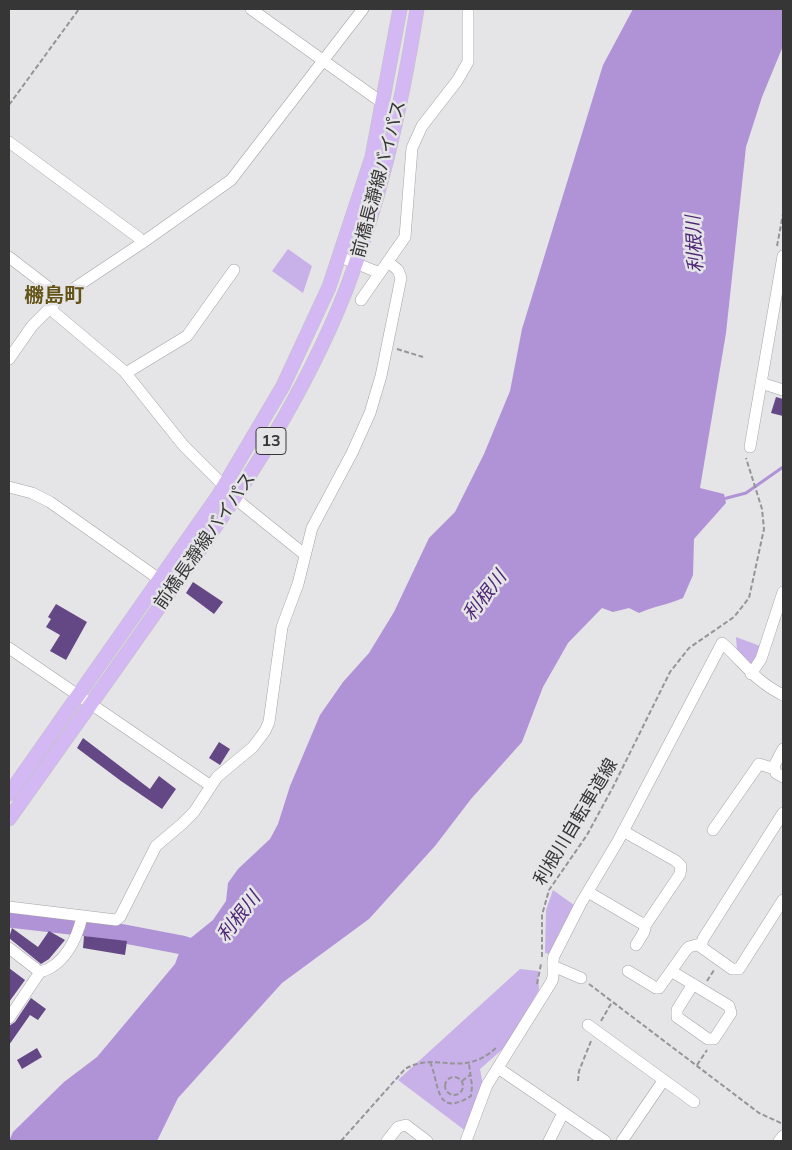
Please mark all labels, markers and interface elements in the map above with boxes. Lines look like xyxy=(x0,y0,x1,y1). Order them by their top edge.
street label: 前橋長瀞線バイパス xyxy=(348,98,410,260)
water label: 利根川 xyxy=(682,215,708,273)
district label: 橳島町 xyxy=(24,284,84,308)
road number: 13 xyxy=(256,428,286,454)
street label: 前橋長瀞線バイパス xyxy=(150,468,260,614)
water label: 利根川 xyxy=(458,567,512,625)
street label: 利根川自転車道線 xyxy=(530,755,622,889)
water label: 利根川 xyxy=(212,888,266,946)

